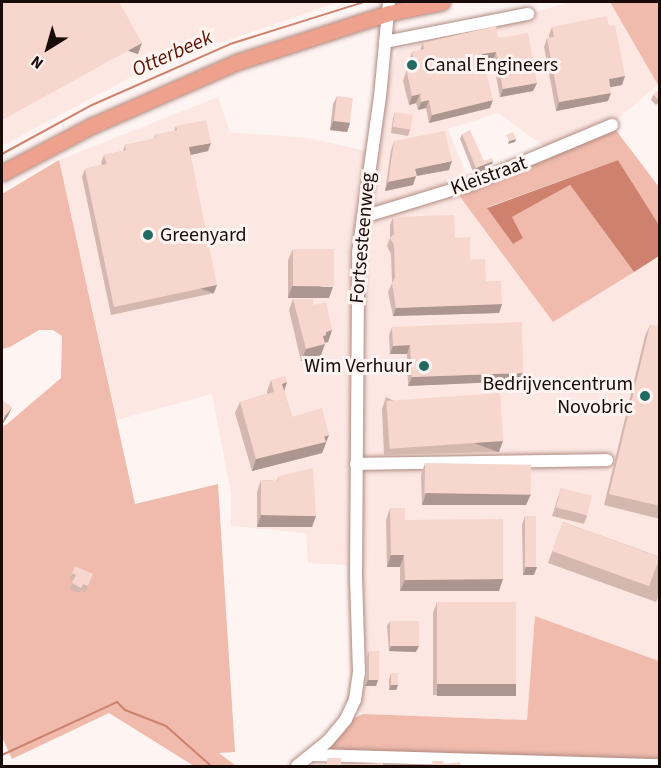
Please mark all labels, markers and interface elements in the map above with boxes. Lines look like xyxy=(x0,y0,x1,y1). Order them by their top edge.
north arrow xyxy=(18,18,78,78)
water label: Otterbeek xyxy=(128,24,216,82)
text: N xyxy=(26,50,48,74)
place label: Canal Engineers xyxy=(424,53,558,77)
marker: Canal Engineers xyxy=(405,58,419,72)
street label: Kleistraat xyxy=(448,151,530,201)
street label: Fortsesteenweg xyxy=(345,171,381,305)
place label: Greenyard xyxy=(160,223,247,247)
marker: Greenyard xyxy=(141,228,155,242)
place label: Wim Verhuur xyxy=(304,354,412,378)
marker: Wim Verhuur xyxy=(417,359,431,373)
place label: Bedrijvencentrum Novobric xyxy=(483,372,633,419)
marker: Bedrijvencentrum Novobric xyxy=(638,389,652,403)

